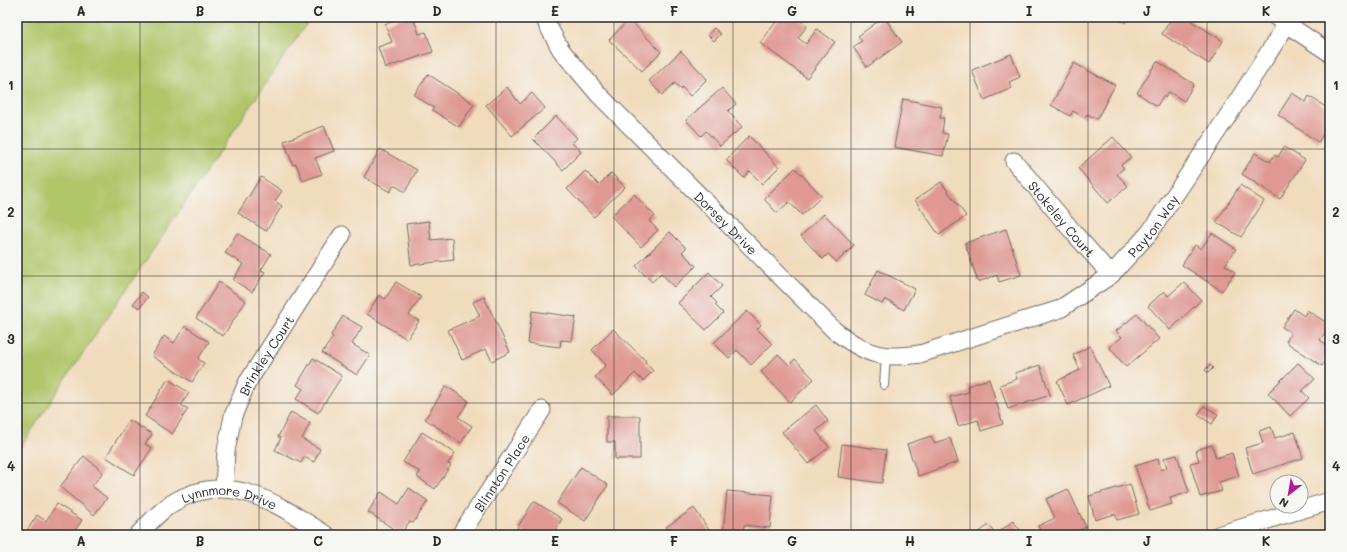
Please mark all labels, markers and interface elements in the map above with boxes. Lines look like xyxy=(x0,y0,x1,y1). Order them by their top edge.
text: A xyxy=(76,2,86,19)
text: B xyxy=(196,2,205,19)
text: C xyxy=(313,2,323,19)
text: D xyxy=(432,2,442,19)
text: E xyxy=(551,2,559,19)
text: F xyxy=(670,2,678,19)
text: G xyxy=(787,2,797,19)
text: H xyxy=(905,2,915,19)
text: I xyxy=(1026,2,1033,19)
text: J xyxy=(1143,2,1151,19)
text: K xyxy=(1262,2,1271,19)
text: 1 xyxy=(8,76,14,93)
text: 1 xyxy=(1333,76,1339,93)
street label: Stokeley Court xyxy=(1025,177,1099,260)
street label: Dorsey Drive xyxy=(691,187,762,258)
street label: Payton Way xyxy=(1123,191,1181,260)
text: 2 xyxy=(7,203,15,220)
text: 2 xyxy=(1332,203,1340,220)
street label: Brinkley Court xyxy=(234,312,297,398)
text: 3 xyxy=(7,330,15,347)
text: 3 xyxy=(1332,330,1340,347)
street label: Blinnton Place xyxy=(469,430,533,514)
text: 4 xyxy=(7,457,15,474)
text: 4 xyxy=(1332,457,1340,474)
north arrow xyxy=(1269,474,1309,514)
street label: Lynnmore Drive xyxy=(178,480,280,512)
text: N xyxy=(1276,494,1291,512)
text: A xyxy=(76,532,86,549)
text: B xyxy=(196,532,205,549)
text: C xyxy=(313,532,323,549)
text: D xyxy=(432,532,442,549)
text: E xyxy=(551,532,559,549)
text: F xyxy=(670,532,678,549)
text: G xyxy=(787,532,797,549)
text: H xyxy=(905,532,915,549)
text: I xyxy=(1026,532,1033,549)
text: J xyxy=(1143,532,1151,549)
text: K xyxy=(1262,532,1271,549)

